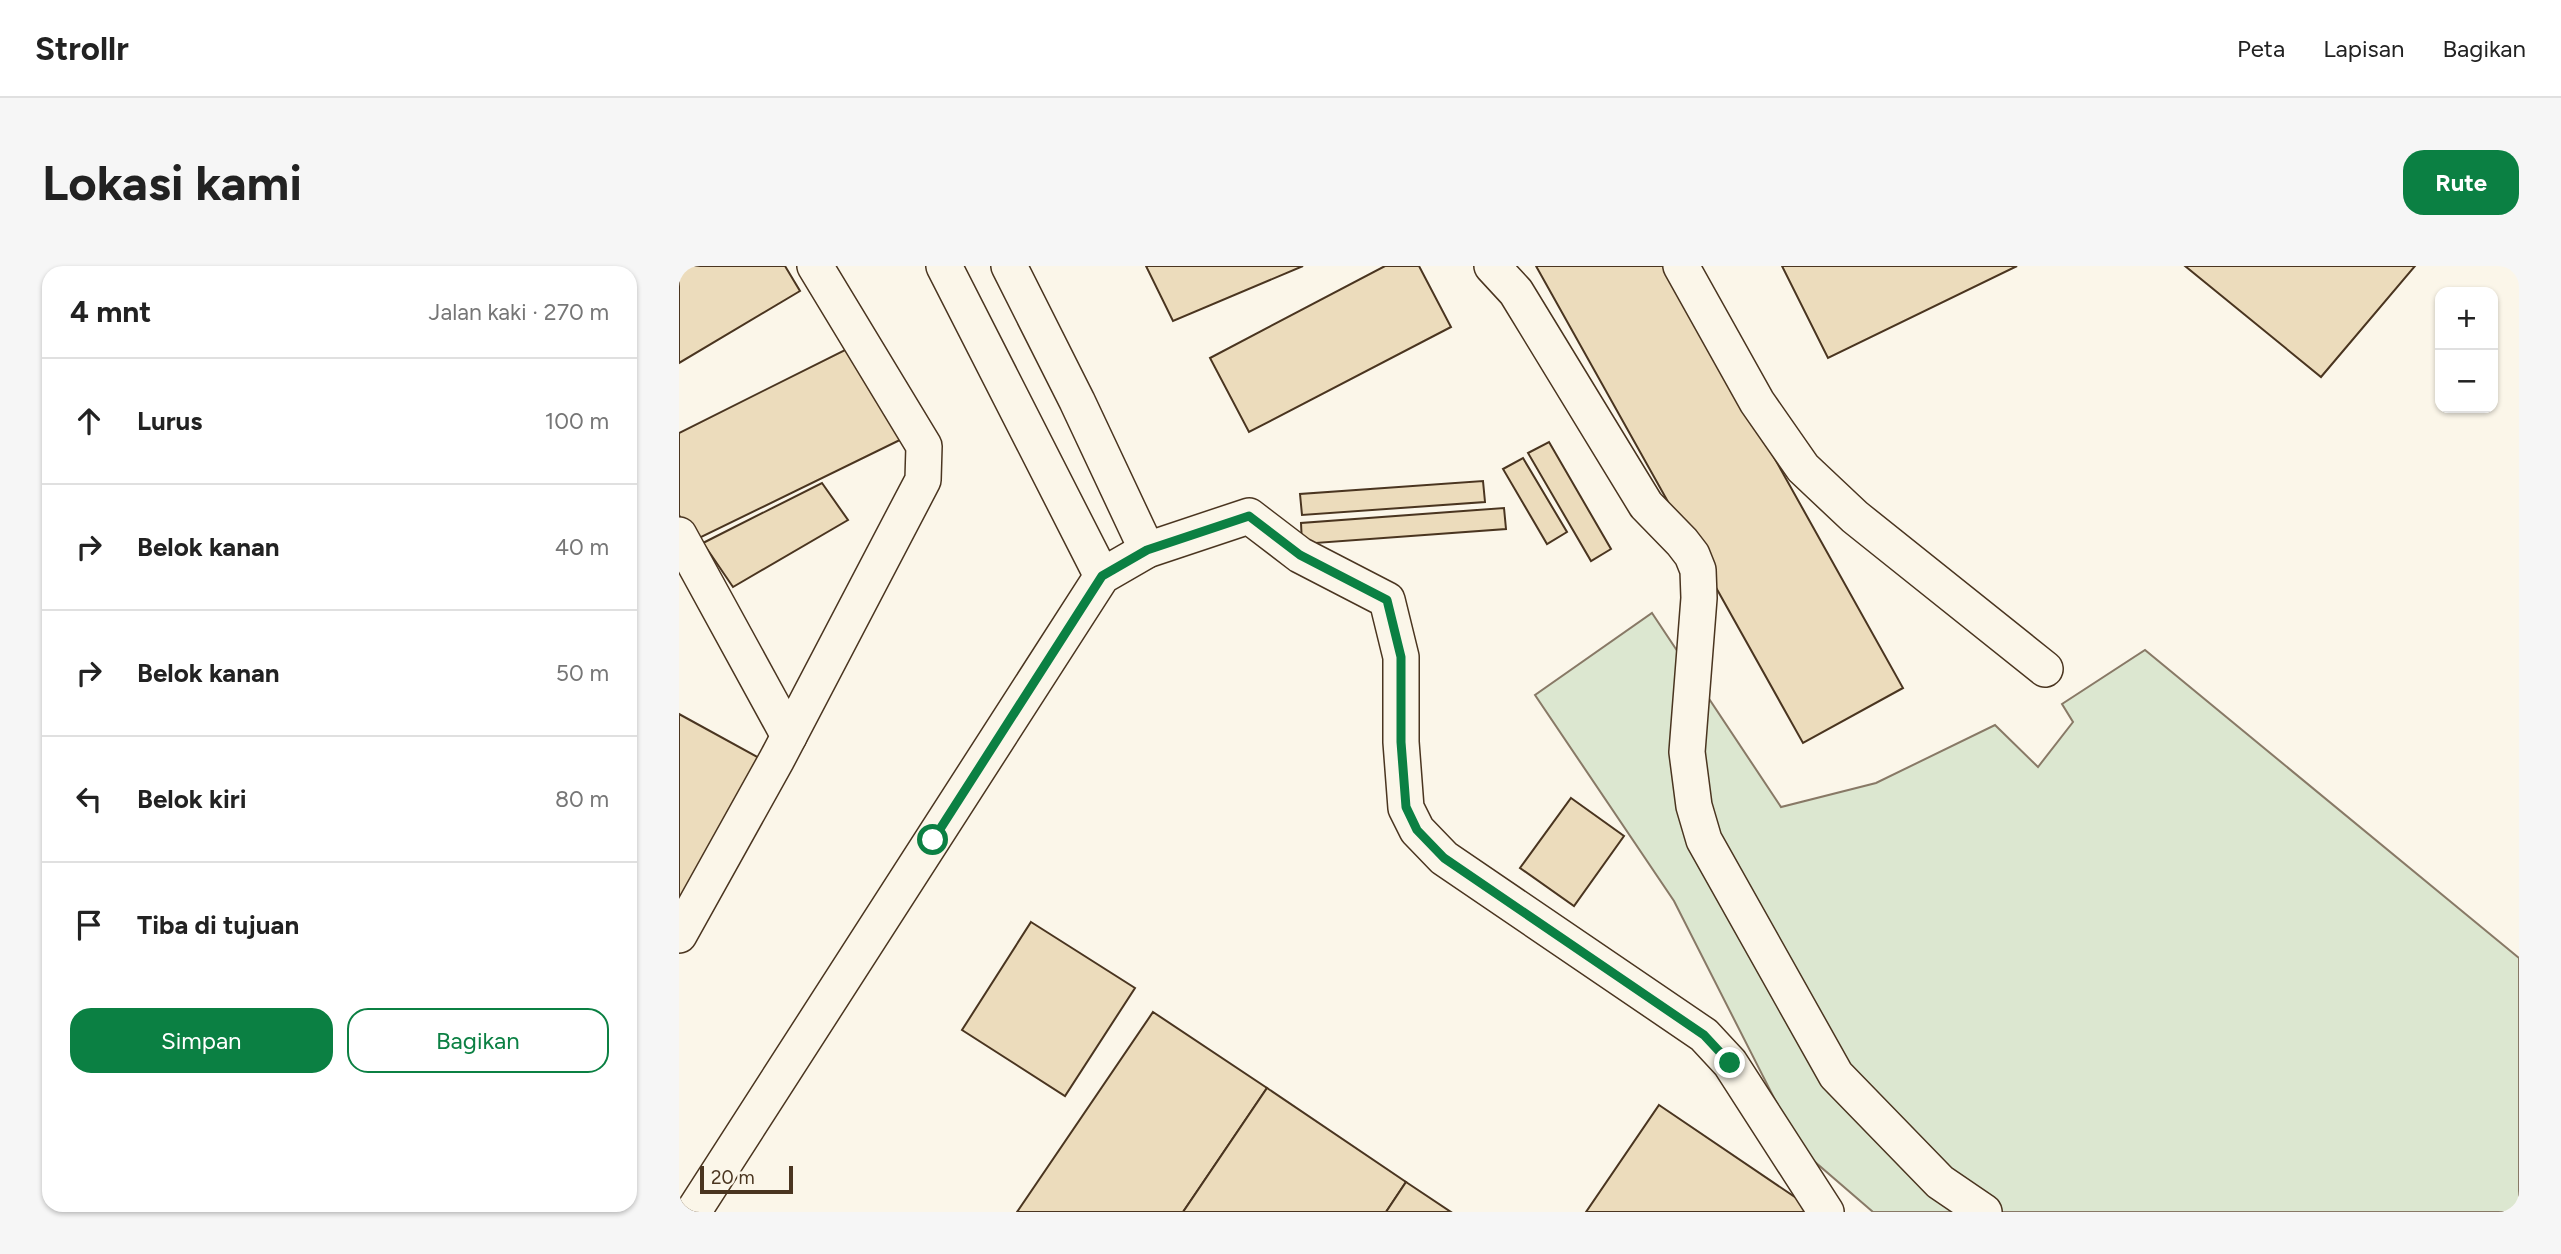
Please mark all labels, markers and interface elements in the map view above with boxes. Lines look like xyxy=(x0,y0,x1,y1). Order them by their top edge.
text: Strollr xyxy=(35,29,129,68)
text: Peta xyxy=(2237,34,2285,63)
text: Lapisan xyxy=(2323,34,2404,63)
text: Bagikan xyxy=(2442,34,2526,63)
button: Rute xyxy=(2403,150,2519,215)
text: Lokasi kami xyxy=(42,153,302,212)
map controls xyxy=(2435,287,2498,413)
button: + xyxy=(2435,287,2498,350)
text: 4 mnt xyxy=(70,293,151,330)
text: Jalan kaki · 270 m xyxy=(429,298,609,326)
button: − xyxy=(2435,350,2498,413)
icon: ahead xyxy=(70,402,108,440)
text: Lurus xyxy=(137,405,202,437)
text: 100 m xyxy=(545,407,609,435)
icon: right xyxy=(70,528,108,566)
text: Belok kanan xyxy=(137,531,280,563)
text: 40 m xyxy=(555,533,609,561)
icon: right xyxy=(70,654,108,692)
text: Belok kanan xyxy=(137,657,280,689)
text: 50 m xyxy=(556,659,609,687)
icon: left xyxy=(70,780,108,818)
text: Belok kiri xyxy=(137,783,246,815)
text: 80 m xyxy=(555,785,609,813)
route start xyxy=(917,824,948,855)
icon: arrive xyxy=(70,906,108,944)
text: Tiba di tujuan xyxy=(137,909,299,941)
button: Simpan xyxy=(70,1008,333,1073)
button: Bagikan xyxy=(347,1008,609,1073)
route end xyxy=(1714,1047,1745,1078)
scale bar xyxy=(700,1163,793,1195)
text: 20 m xyxy=(711,1166,755,1189)

